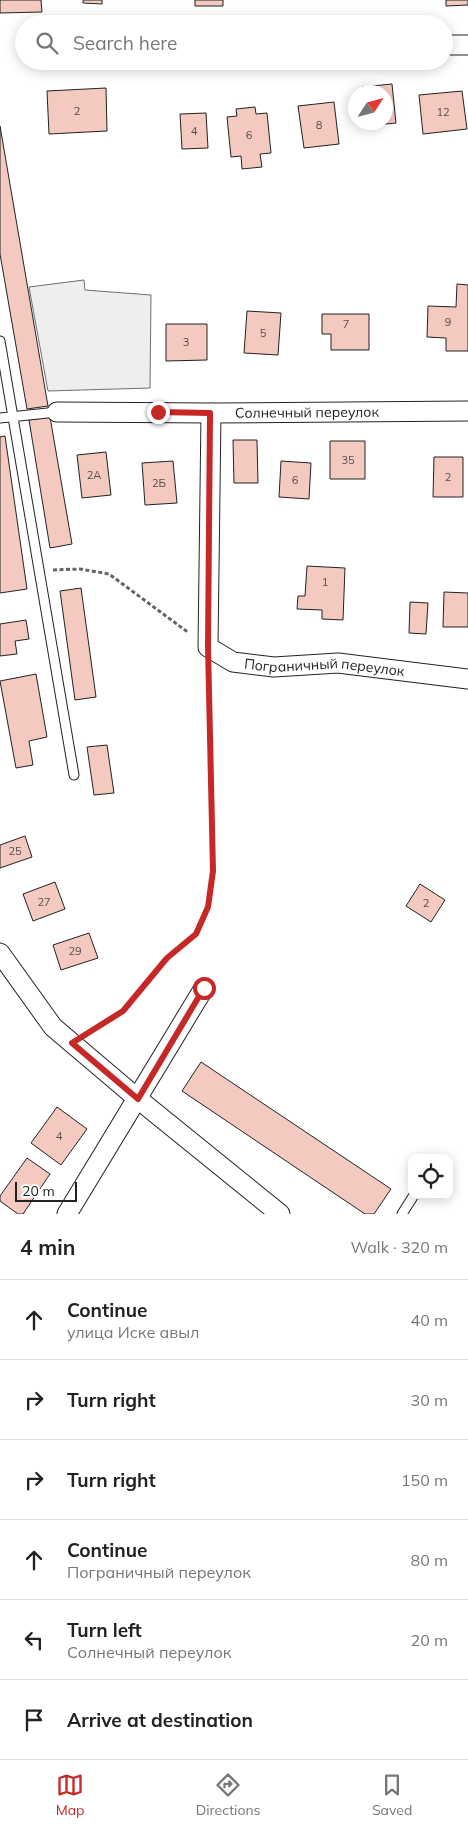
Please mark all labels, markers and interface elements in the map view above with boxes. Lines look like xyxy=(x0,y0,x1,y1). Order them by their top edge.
search box xyxy=(15,15,453,70)
icon: search xyxy=(33,29,61,57)
text: Search here xyxy=(73,31,177,55)
north arrow xyxy=(348,85,393,130)
house number: 2 xyxy=(74,104,81,118)
house number: 12 xyxy=(436,105,450,119)
house number: 8 xyxy=(316,118,323,132)
house number: 4 xyxy=(191,124,198,138)
house number: 6 xyxy=(246,128,253,142)
house number: 9 xyxy=(445,315,451,329)
house number: 7 xyxy=(343,317,349,331)
house number: 5 xyxy=(260,326,267,340)
house number: 3 xyxy=(183,335,189,349)
route end xyxy=(147,401,170,424)
street label: Солнечный переулок xyxy=(235,403,379,422)
house number: 35 xyxy=(341,453,355,467)
house number: 2А xyxy=(87,468,101,482)
house number: 2 xyxy=(445,470,452,484)
house number: 6 xyxy=(292,473,299,487)
house number: 2Б xyxy=(152,476,166,490)
house number: 1 xyxy=(322,575,328,589)
street label: Пограничный переулок xyxy=(243,654,406,680)
house number: 25 xyxy=(8,844,22,858)
house number: 27 xyxy=(37,895,51,909)
house number: 2 xyxy=(423,896,430,910)
house number: 29 xyxy=(68,944,82,958)
route start xyxy=(193,977,216,1000)
house number: 4 xyxy=(56,1129,63,1143)
map controls xyxy=(408,1154,453,1199)
button: locate xyxy=(408,1154,453,1199)
scale bar xyxy=(15,1179,78,1202)
text: 20 m xyxy=(22,1182,55,1200)
text: 4 min xyxy=(20,1234,75,1260)
text: Walk · 320 m xyxy=(350,1237,448,1257)
text: Continue xyxy=(67,1298,147,1322)
icon: ahead xyxy=(20,1306,48,1334)
text: 40 m xyxy=(411,1310,448,1330)
text: улица Иске авыл xyxy=(67,1322,199,1342)
icon: right xyxy=(20,1386,48,1414)
text: Turn right xyxy=(67,1388,156,1412)
text: 30 m xyxy=(411,1390,448,1410)
icon: right xyxy=(20,1466,48,1494)
text: Turn right xyxy=(67,1468,156,1492)
text: 150 m xyxy=(401,1470,448,1490)
text: Continue xyxy=(67,1538,147,1562)
icon: ahead xyxy=(20,1546,48,1574)
text: 80 m xyxy=(411,1550,448,1570)
text: Пограничный переулок xyxy=(67,1562,251,1582)
text: Turn left xyxy=(67,1618,142,1642)
icon: left xyxy=(20,1626,48,1654)
text: 20 m xyxy=(411,1630,448,1650)
text: Солнечный переулок xyxy=(67,1642,231,1662)
icon: arrive xyxy=(20,1706,48,1734)
text: Arrive at destination xyxy=(67,1708,253,1732)
tab: Map xyxy=(56,1771,84,1819)
tab: Directions xyxy=(196,1771,261,1819)
tab: Saved xyxy=(372,1771,412,1819)

